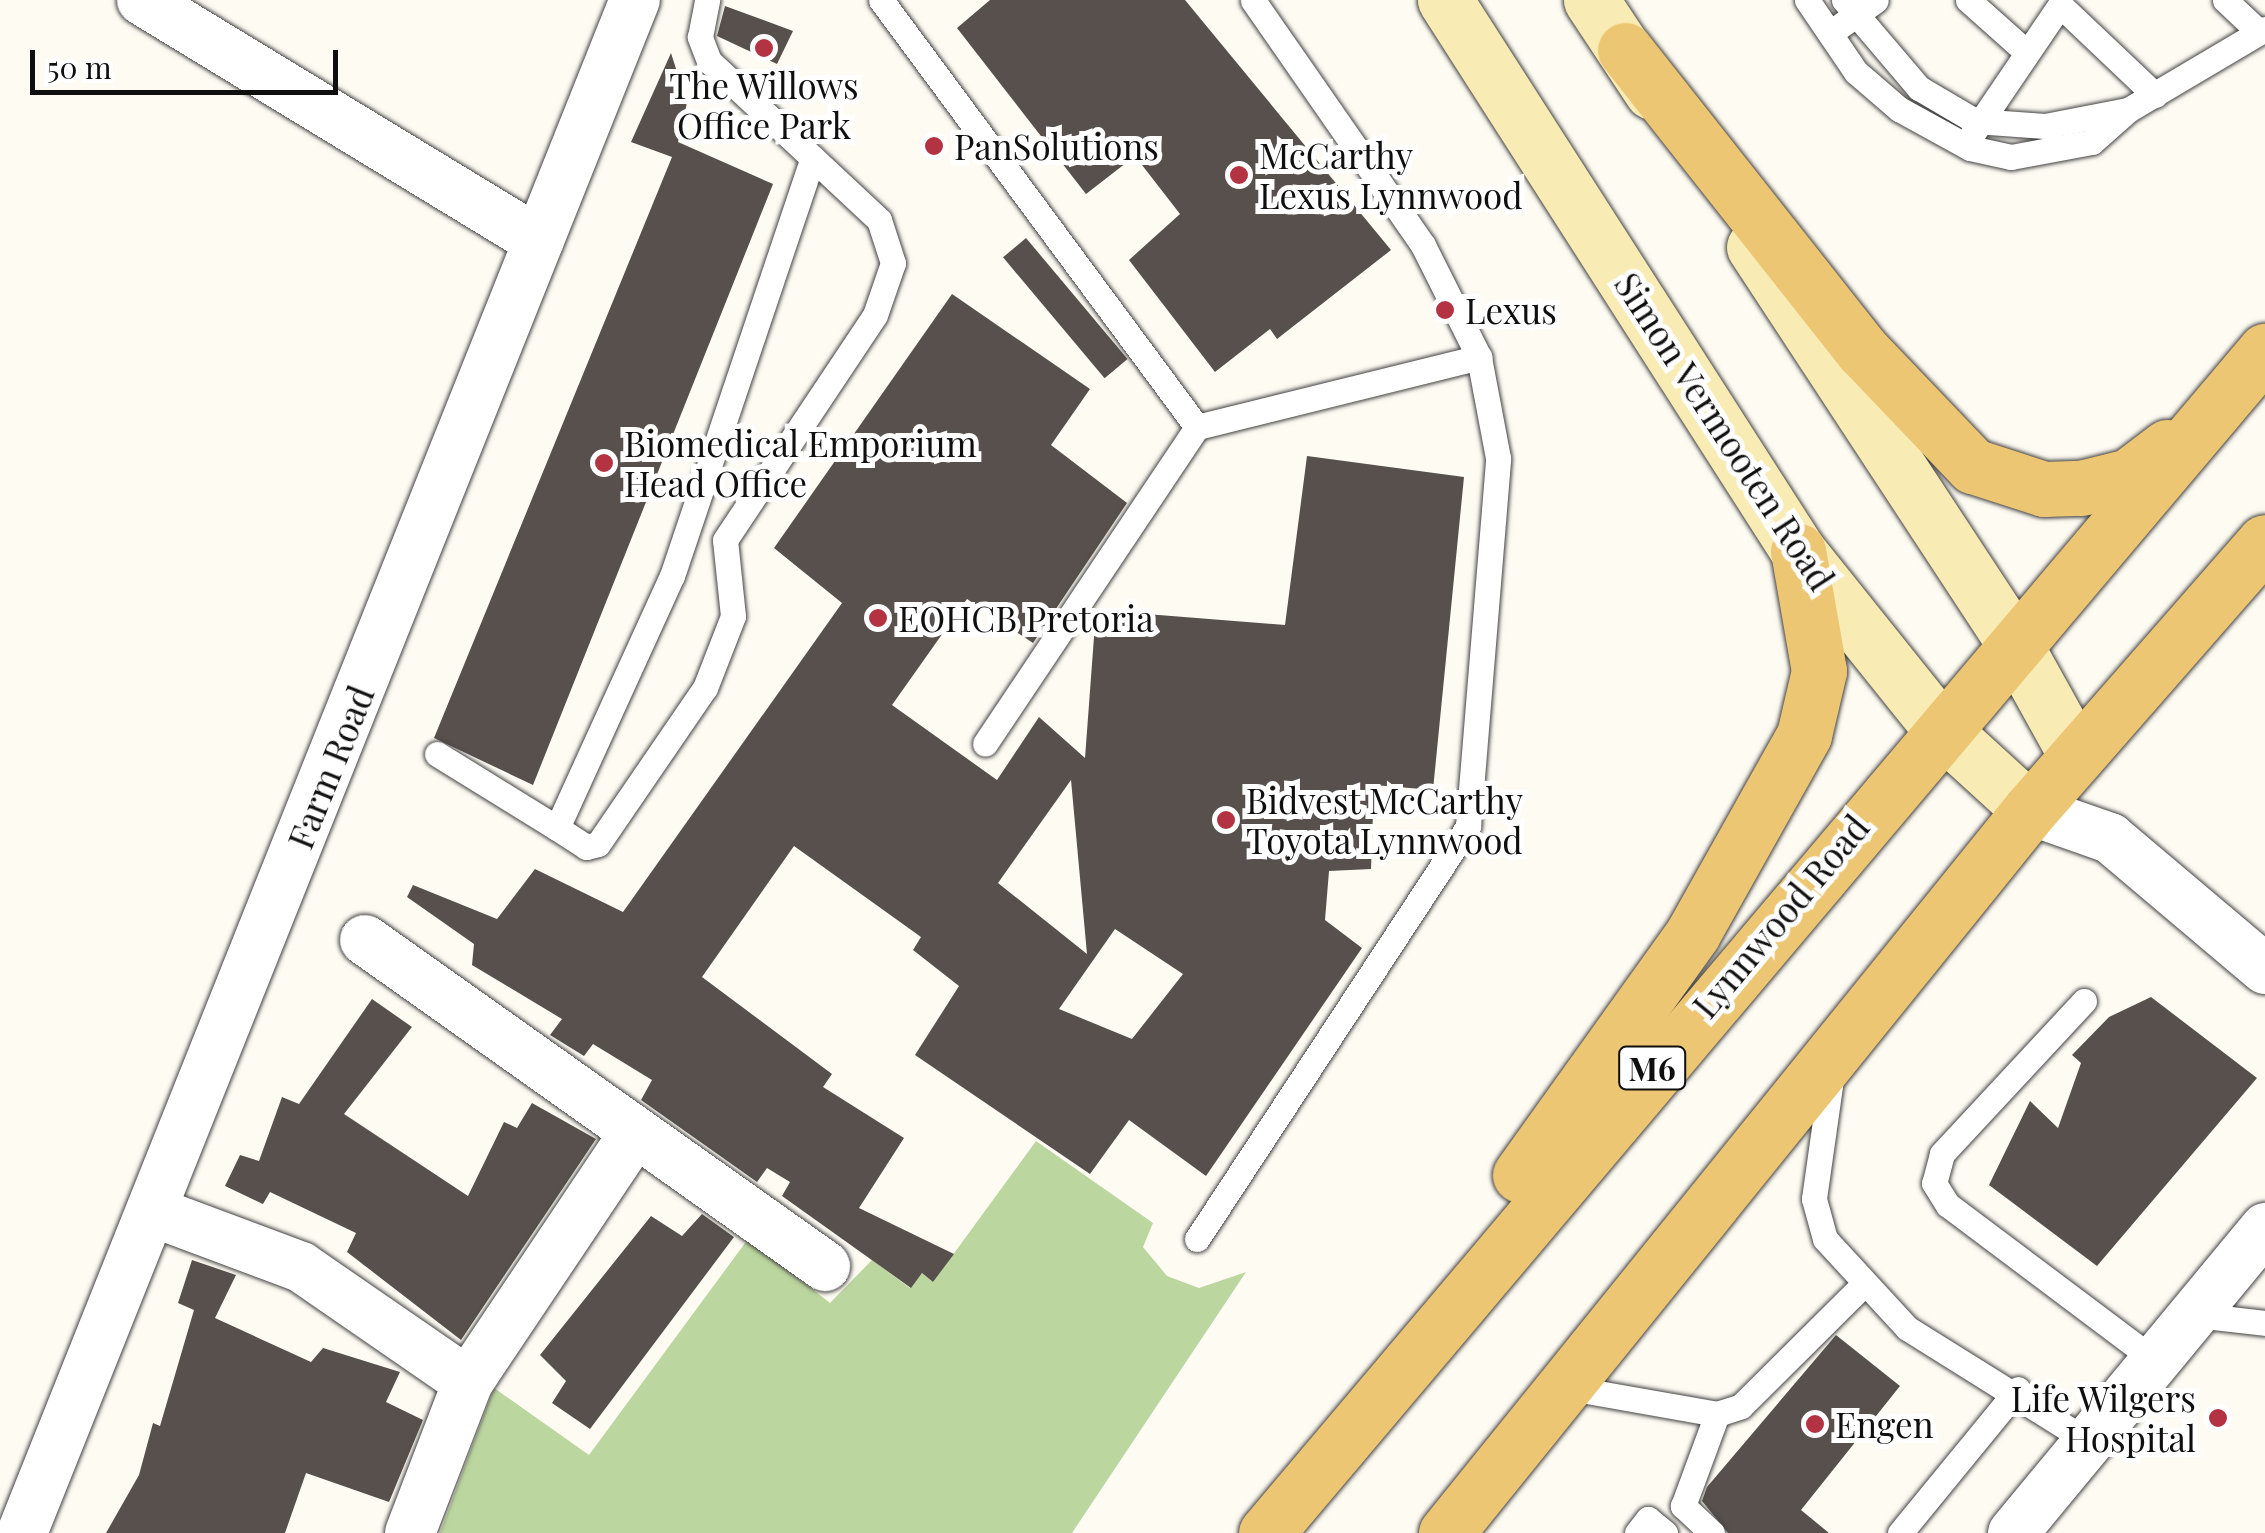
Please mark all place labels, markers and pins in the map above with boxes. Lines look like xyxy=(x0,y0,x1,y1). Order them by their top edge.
marker: The Willows Office Park xyxy=(753,37,775,59)
place label: The Willows Office Park xyxy=(669,64,859,146)
place label: PanSolutions xyxy=(954,125,1159,167)
place label: McCarthy Lexus Lynnwood xyxy=(1259,134,1523,216)
marker: PanSolutions xyxy=(923,135,945,157)
marker: McCarthy Lexus Lynnwood xyxy=(1228,164,1250,186)
place label: Lexus xyxy=(1465,289,1557,331)
marker: Lexus xyxy=(1434,299,1456,321)
place label: Biomedical Emporium Head Office xyxy=(624,422,977,504)
marker: Biomedical Emporium Head Office xyxy=(593,452,615,474)
place label: EOHCB Pretoria xyxy=(898,597,1154,639)
marker: EOHCB Pretoria xyxy=(867,607,889,629)
place label: Bidvest McCarthy Toyota Lynnwood xyxy=(1246,779,1524,861)
marker: Bidvest McCarthy Toyota Lynnwood xyxy=(1215,809,1237,831)
place label: Life Wilgers Hospital xyxy=(2010,1377,2196,1459)
place label: Engen xyxy=(1835,1403,1934,1445)
marker: Life Wilgers Hospital xyxy=(2205,1405,2231,1431)
marker: Engen xyxy=(1804,1413,1826,1435)

